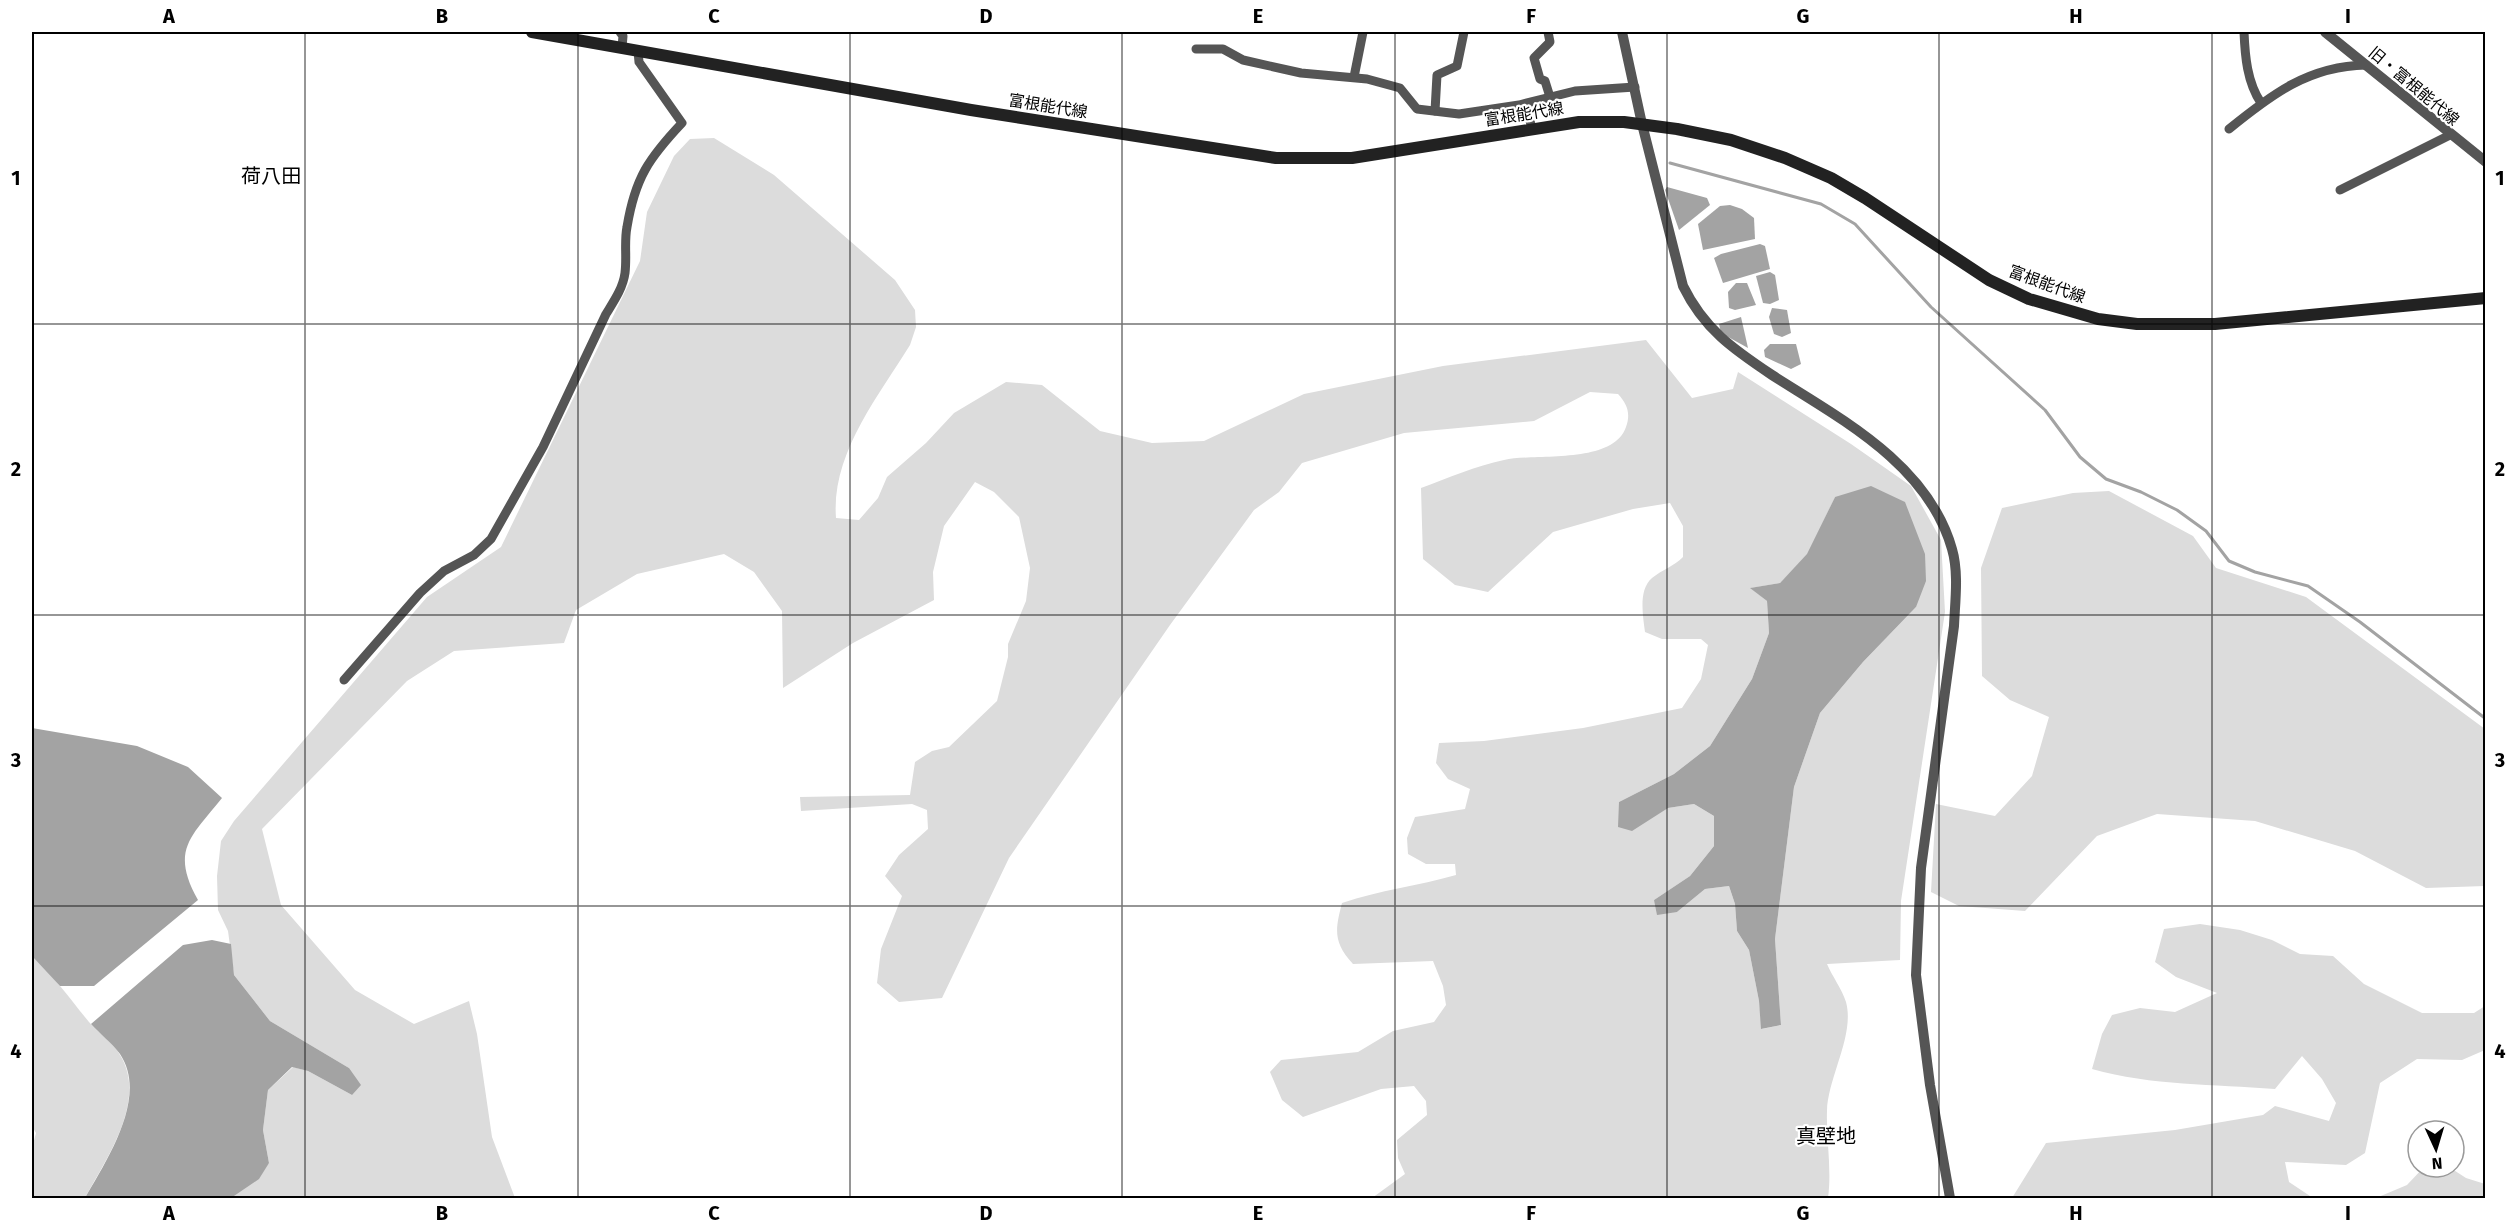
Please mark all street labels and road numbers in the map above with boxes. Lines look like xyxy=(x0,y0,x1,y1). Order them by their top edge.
street label: 旧・富根能代線 xyxy=(2365,43,2463,129)
street label: 富根能代線 xyxy=(1007,90,1089,122)
street label: 富根能代線 xyxy=(1483,98,1565,130)
street label: 富根能代線 xyxy=(2006,261,2088,307)

